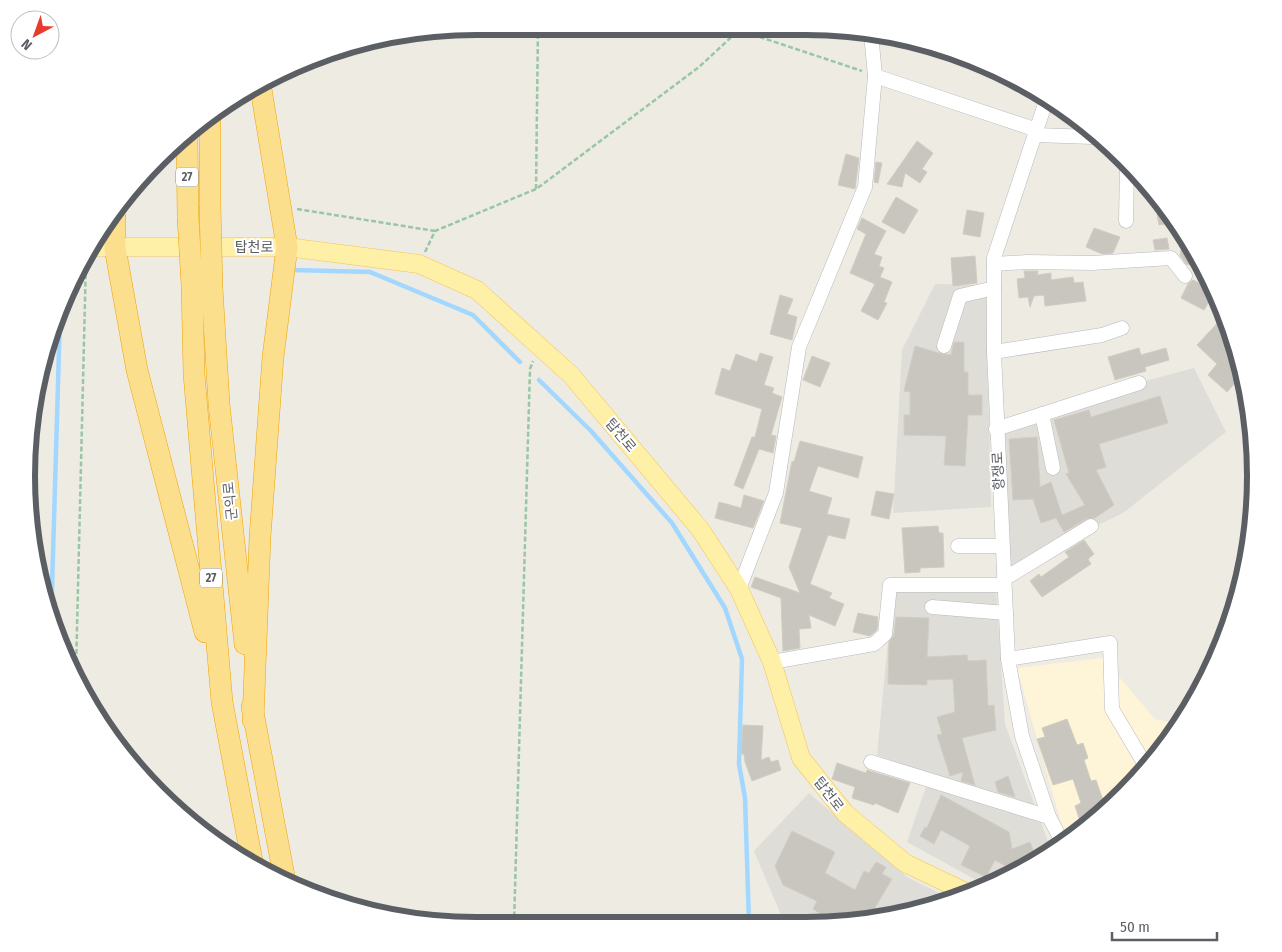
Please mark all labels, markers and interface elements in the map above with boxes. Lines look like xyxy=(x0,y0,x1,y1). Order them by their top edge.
north arrow xyxy=(10,10,60,60)
text: N xyxy=(18,35,36,54)
road number: 27 xyxy=(176,168,198,186)
street label: 탑천로 xyxy=(235,239,273,256)
street label: 탑천로 xyxy=(602,415,640,456)
street label: 항쟁로 xyxy=(989,451,1008,491)
street label: 군익로 xyxy=(220,481,241,521)
road number: 27 xyxy=(200,568,222,588)
street label: 탑천로 xyxy=(810,774,847,815)
scale bar xyxy=(1112,910,1217,942)
text: 50 m xyxy=(1120,918,1150,936)

